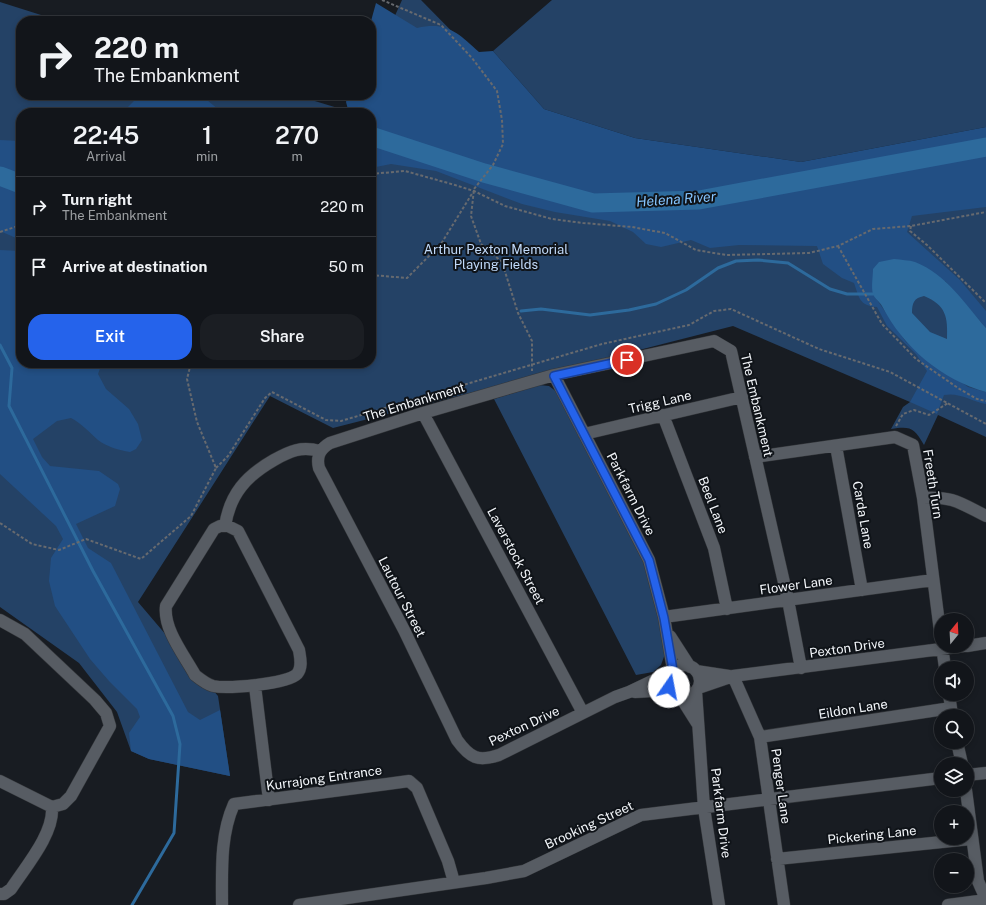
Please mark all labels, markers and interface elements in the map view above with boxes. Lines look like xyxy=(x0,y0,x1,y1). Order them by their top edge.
text: 220 m xyxy=(94,31,179,64)
icon: right xyxy=(28,32,80,84)
text: The Embankment xyxy=(94,65,240,86)
text: 22:45 xyxy=(73,121,139,149)
text: 1 xyxy=(202,121,212,149)
text: 270 xyxy=(275,121,319,149)
text: Arrival xyxy=(86,149,126,164)
text: min xyxy=(196,149,218,164)
text: m xyxy=(291,149,303,164)
water label: Helena River xyxy=(636,188,717,210)
text: Turn right xyxy=(62,191,132,208)
icon: right xyxy=(28,196,50,218)
text: 220 m xyxy=(320,198,364,215)
text: The Embankment xyxy=(62,208,167,223)
park label: Arthur Pexton Memorial Playing Fields xyxy=(424,242,568,272)
icon: arrive xyxy=(28,256,50,278)
text: Arrive at destination xyxy=(62,258,207,275)
text: 50 m xyxy=(329,258,364,275)
button: Exit xyxy=(28,314,192,360)
button: Share xyxy=(200,314,364,360)
pin xyxy=(610,343,644,377)
icon: arrive xyxy=(616,349,638,371)
street label: The Embankment xyxy=(738,352,776,458)
street label: The Embankment xyxy=(361,379,467,425)
street label: Trigg Lane xyxy=(627,387,693,417)
street label: Freeth Turn xyxy=(920,448,946,520)
street label: Parkfarm Drive xyxy=(604,450,658,538)
street label: Beel Lane xyxy=(695,474,731,536)
street label: Carda Lane xyxy=(850,480,876,550)
street label: Laverstock Street xyxy=(484,505,548,607)
street label: Lautour Street xyxy=(375,554,429,640)
street label: Flower Lane xyxy=(759,572,833,598)
north arrow xyxy=(934,613,974,653)
map controls xyxy=(934,613,974,893)
street label: Pexton Drive xyxy=(808,635,886,661)
button: sound xyxy=(934,661,974,701)
position arrow xyxy=(648,666,690,708)
street label: Eildon Lane xyxy=(817,696,889,722)
street label: Pexton Drive xyxy=(486,703,562,749)
button: search xyxy=(934,709,974,749)
street label: Penger Lane xyxy=(768,747,794,825)
button: layers xyxy=(934,757,974,797)
street label: Kurrajong Entrance xyxy=(265,762,383,794)
street label: Parkfarm Drive xyxy=(708,767,734,859)
street label: Brooking Street xyxy=(542,798,636,852)
button: + xyxy=(934,805,974,845)
street label: Pickering Lane xyxy=(827,823,917,847)
button: − xyxy=(934,853,974,893)

